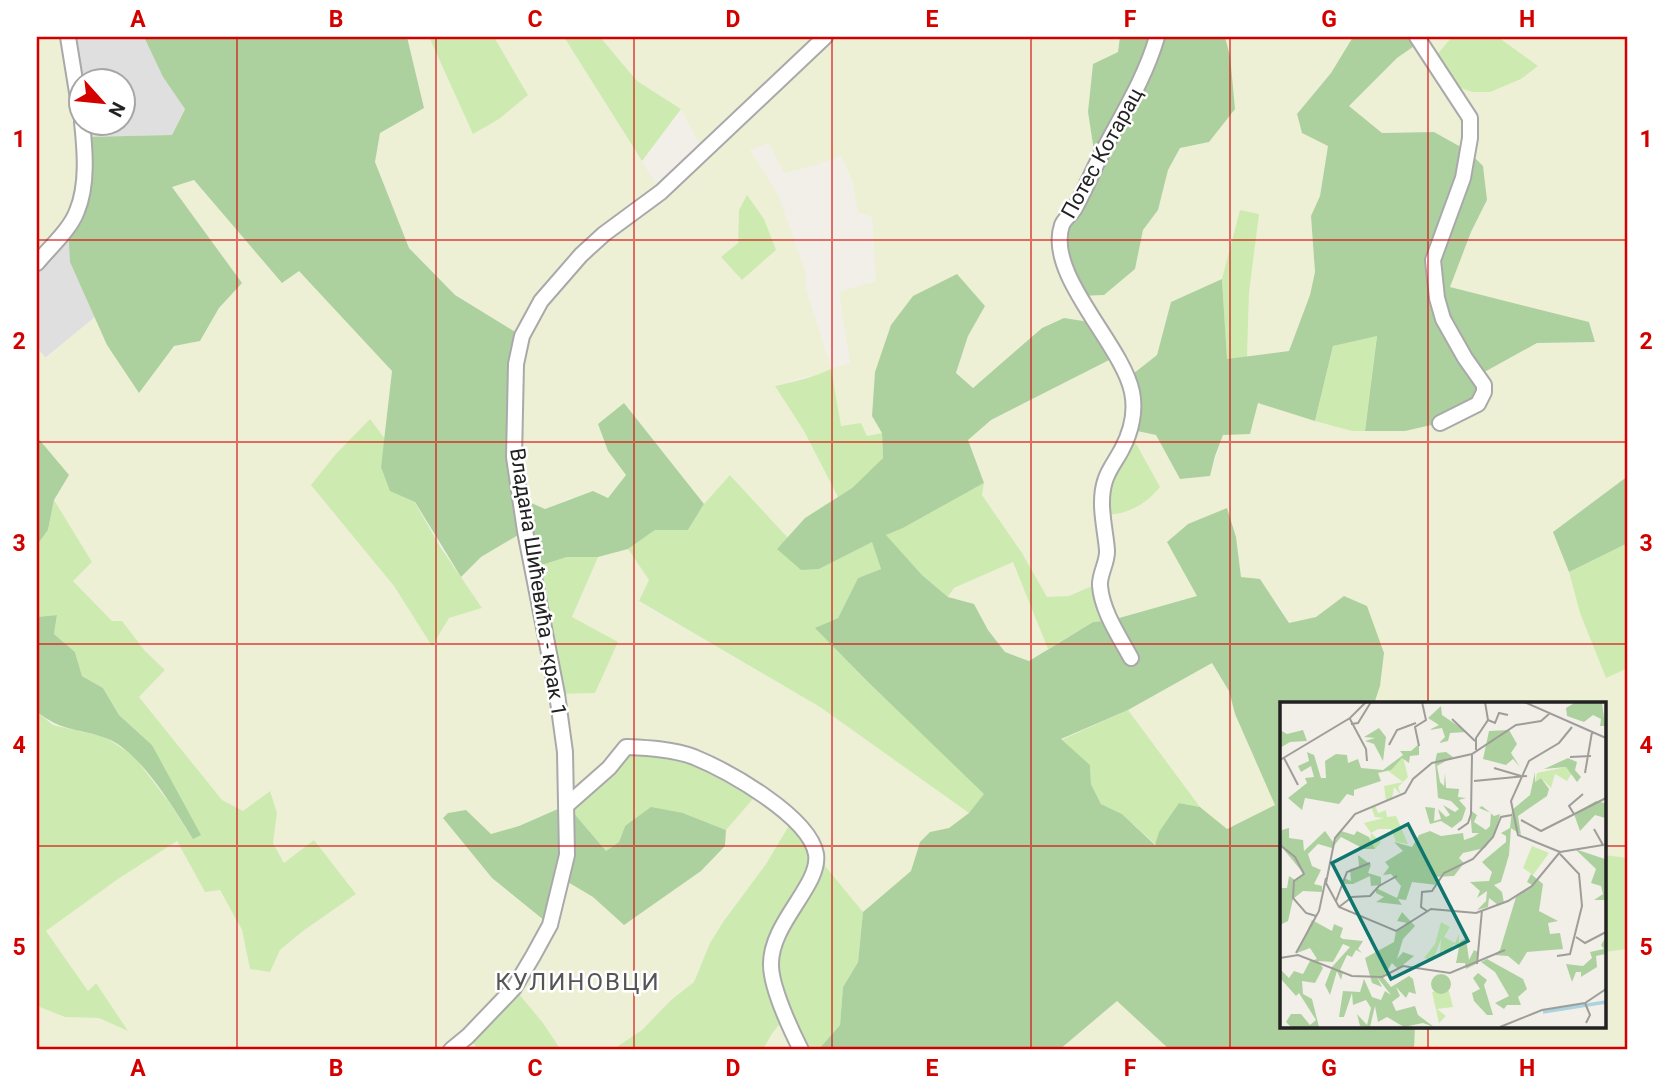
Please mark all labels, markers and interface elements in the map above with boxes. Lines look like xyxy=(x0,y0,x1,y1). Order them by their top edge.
text: A xyxy=(130,6,146,33)
text: B xyxy=(329,6,343,33)
text: C xyxy=(527,6,543,33)
text: D xyxy=(726,6,740,33)
text: E xyxy=(926,6,939,33)
text: F xyxy=(1124,6,1137,33)
text: G xyxy=(1321,6,1337,33)
text: H xyxy=(1519,6,1535,33)
north arrow xyxy=(66,66,136,136)
street label: Потес Котарац xyxy=(1056,84,1148,222)
text: N xyxy=(103,98,130,121)
text: 1 xyxy=(12,126,26,153)
text: 1 xyxy=(1639,126,1653,153)
text: 2 xyxy=(12,328,26,355)
text: 2 xyxy=(1639,328,1653,355)
street label: Владана Шићевића - крак 1 xyxy=(505,446,571,718)
text: 3 xyxy=(12,530,26,557)
text: 3 xyxy=(1639,530,1653,557)
inset map xyxy=(1280,702,1606,1028)
text: 4 xyxy=(12,732,26,759)
text: 4 xyxy=(1639,732,1653,759)
text: 5 xyxy=(12,934,26,961)
text: 5 xyxy=(1639,934,1653,961)
district label: КУЛИНОВЦИ xyxy=(495,968,661,996)
text: A xyxy=(130,1055,146,1082)
text: B xyxy=(329,1055,343,1082)
text: C xyxy=(527,1055,543,1082)
text: D xyxy=(726,1055,740,1082)
text: E xyxy=(926,1055,939,1082)
text: F xyxy=(1124,1055,1137,1082)
text: G xyxy=(1321,1055,1337,1082)
text: H xyxy=(1519,1055,1535,1082)

